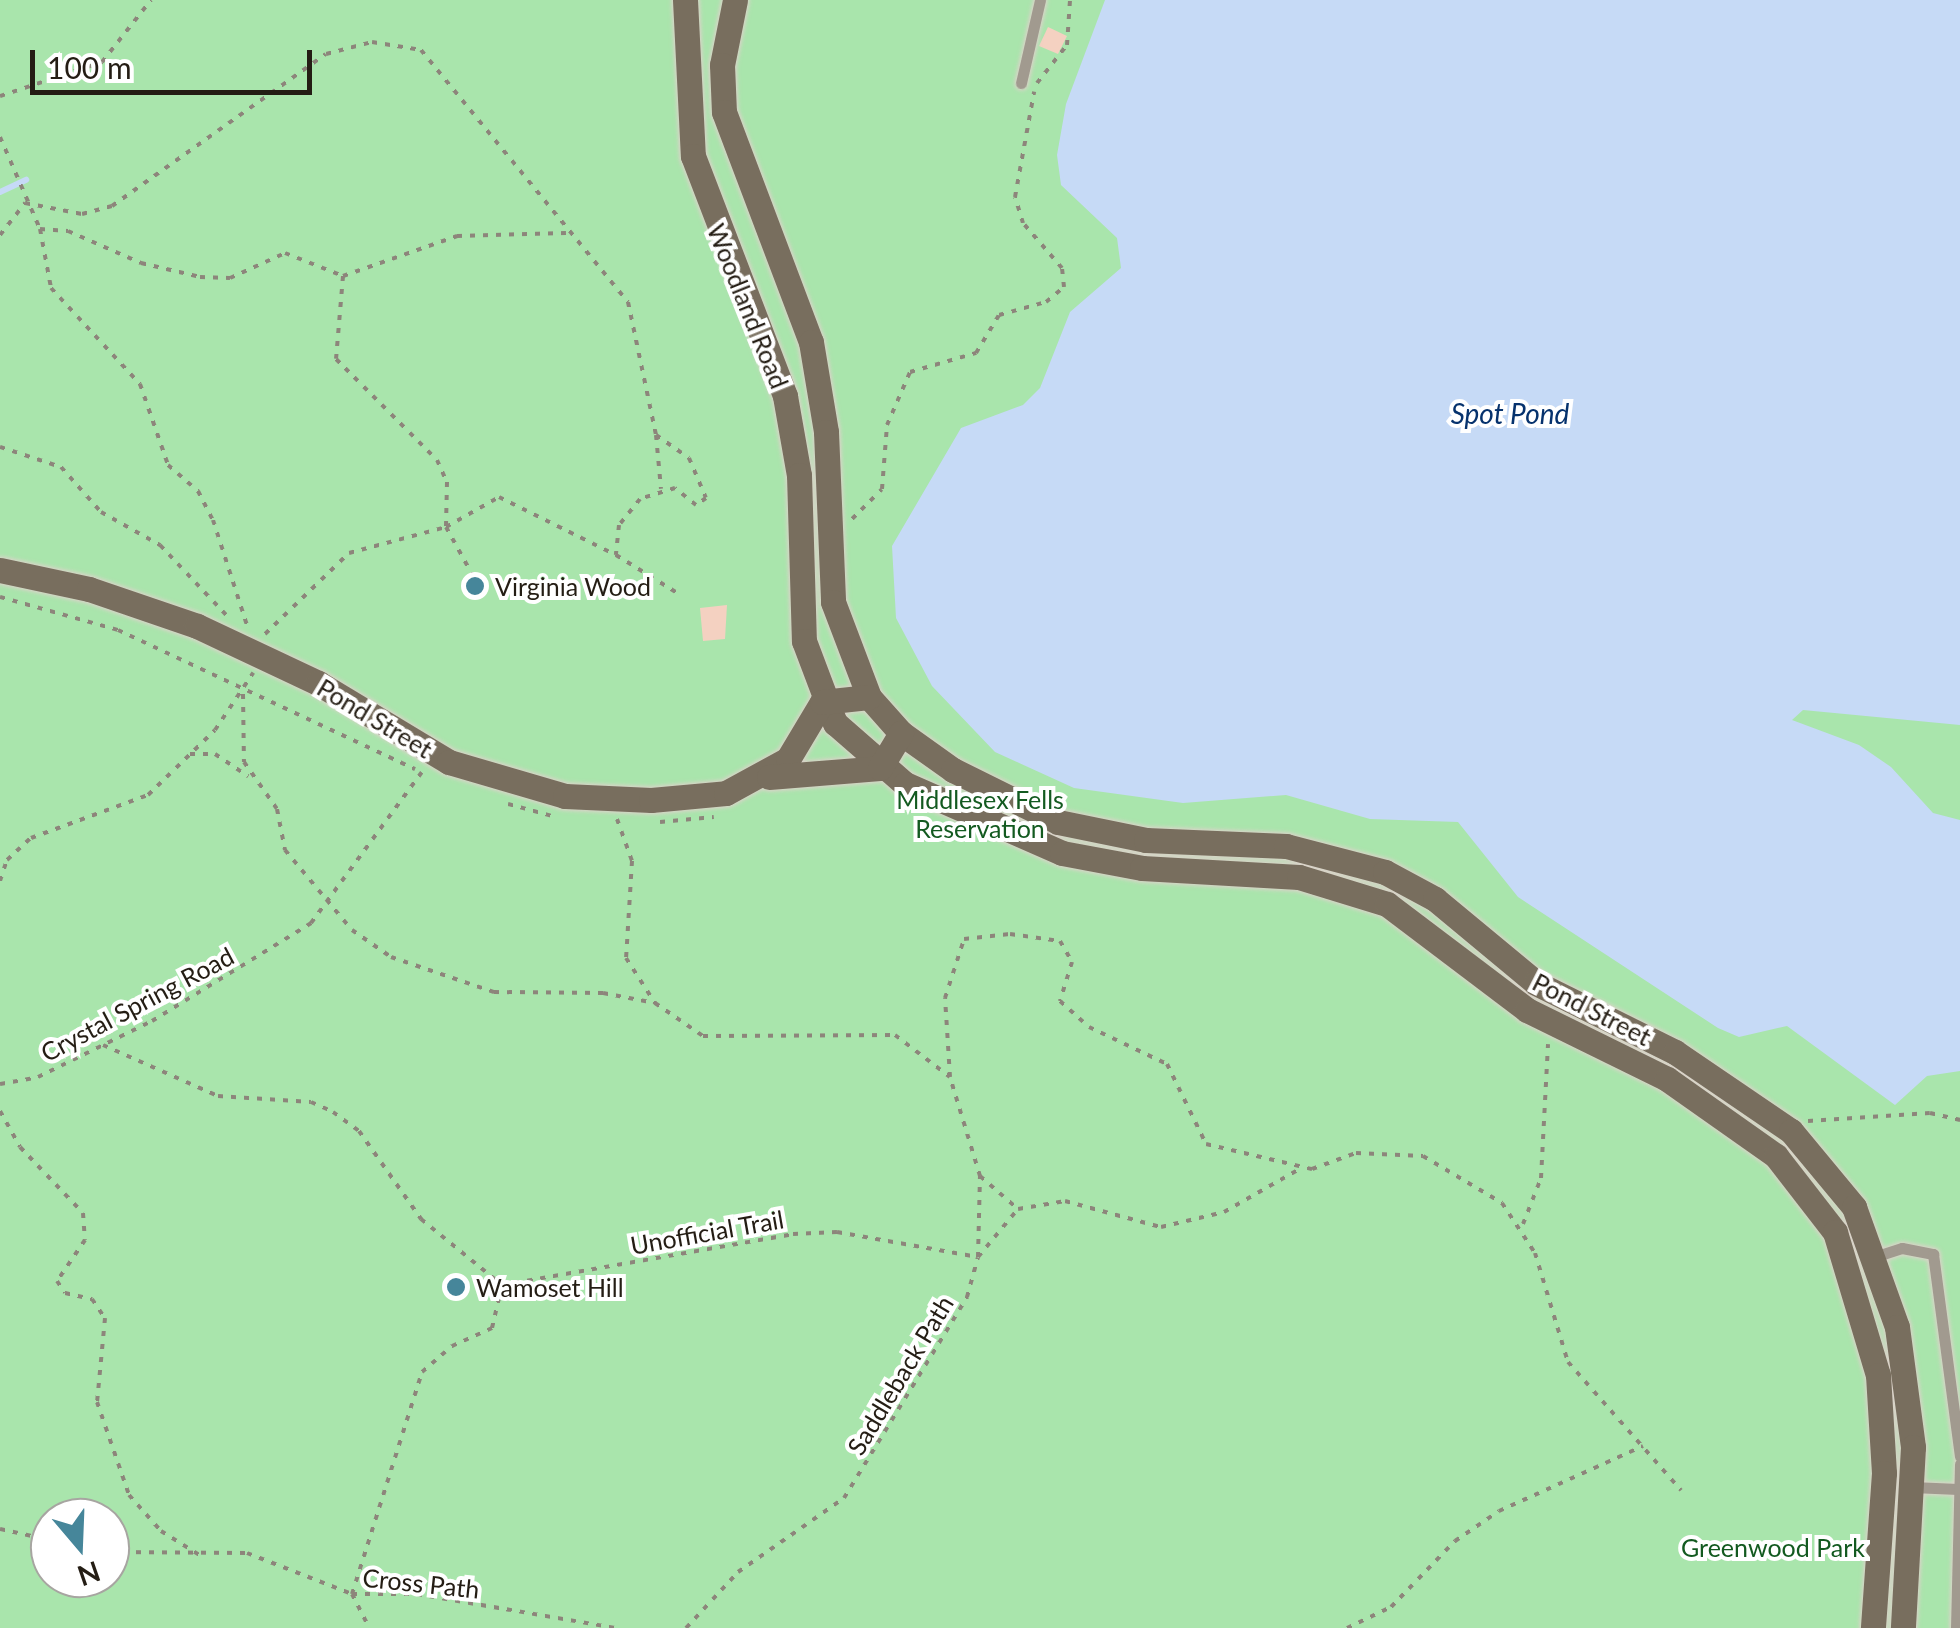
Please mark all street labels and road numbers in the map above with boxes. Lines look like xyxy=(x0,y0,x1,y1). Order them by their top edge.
street label: Woodland Road xyxy=(701,219,795,393)
street label: Pond Street xyxy=(312,672,438,764)
street label: Crystal Spring Road xyxy=(35,940,239,1068)
street label: Pond Street xyxy=(1528,966,1656,1052)
street label: Unofficial Trail xyxy=(628,1204,786,1260)
street label: Saddleback Path xyxy=(841,1290,959,1460)
street label: Cross Path xyxy=(361,1562,481,1604)

